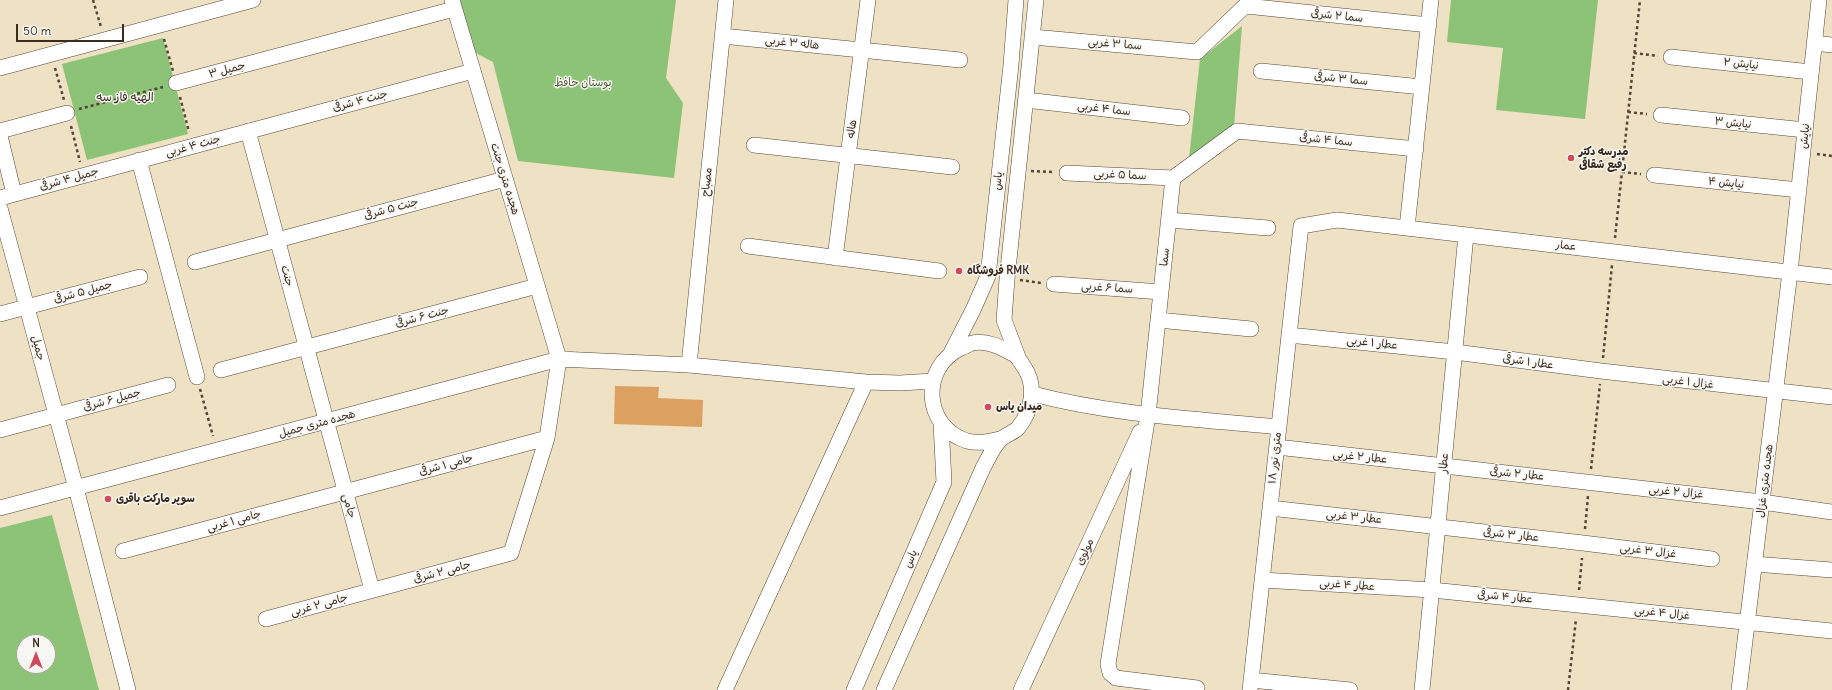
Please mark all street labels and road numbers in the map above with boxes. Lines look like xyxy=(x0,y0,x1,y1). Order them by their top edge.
street label: سما ۲ شرقی xyxy=(1310,7,1364,25)
street label: هاله ۳ غربی xyxy=(764,34,820,52)
street label: سما ۳ غربی xyxy=(1087,35,1143,53)
street label: نیایش ۲ xyxy=(1723,56,1759,72)
street label: جمیل ۳ xyxy=(207,59,247,81)
street label: سما ۳ شرقی xyxy=(1313,70,1369,88)
street label: جنت ۴ شرقی xyxy=(331,87,389,115)
street label: سما ۴ غربی xyxy=(1077,99,1131,119)
street label: نیایش ۳ xyxy=(1714,115,1752,131)
street label: هاله xyxy=(844,119,860,139)
street label: نیایش xyxy=(1797,123,1813,149)
street label: سما ۴ شرقی xyxy=(1299,131,1353,149)
street label: جنت ۴ غربی xyxy=(164,132,222,160)
street label: هجده متری جنت xyxy=(488,141,522,217)
street label: جمیل ۴ شرقی xyxy=(38,165,100,193)
street label: مصباح xyxy=(699,167,715,197)
street label: سما ۵ غربی xyxy=(1093,167,1147,183)
street label: یاس xyxy=(990,171,1006,191)
street label: نیایش ۴ xyxy=(1707,175,1745,191)
street label: جنت ۵ شرقی xyxy=(362,195,420,223)
street label: عمار xyxy=(1555,238,1577,254)
street label: سما xyxy=(1157,247,1173,267)
street label: جنت xyxy=(278,264,296,288)
street label: جمیل ۵ شرقی xyxy=(52,278,114,306)
street label: سما ۶ غربی xyxy=(1081,280,1133,296)
street label: جنت ۶ شرقی xyxy=(394,304,450,330)
street label: جمیل xyxy=(28,334,48,362)
street label: عطار ۱ غربی xyxy=(1346,334,1398,352)
street label: عطار ۱ شرقی xyxy=(1502,352,1554,372)
street label: غزال ۱ غربی xyxy=(1662,372,1714,392)
street label: جمیل ۶ شرقی xyxy=(82,386,142,414)
street label: هجده متری جمیل xyxy=(277,407,357,441)
street label: ۱۸ متری نور xyxy=(1266,431,1284,485)
street label: هجده متری غزال xyxy=(1754,444,1776,518)
street label: عطار ۲ غربی xyxy=(1332,448,1388,466)
street label: جامی ۱ شرقی xyxy=(418,451,474,479)
street label: عطار xyxy=(1437,452,1451,474)
street label: عطار ۲ شرقی xyxy=(1489,465,1545,483)
street label: غزال ۲ غربی xyxy=(1648,483,1704,501)
street label: جامی xyxy=(339,492,359,520)
street label: جامی ۱ غربی xyxy=(206,507,262,535)
street label: عطار ۳ غربی xyxy=(1325,508,1383,526)
street label: عطار ۳ شرقی xyxy=(1482,526,1540,544)
street label: مولوی xyxy=(1073,537,1097,567)
street label: غزال ۳ غربی xyxy=(1619,541,1677,561)
street label: یاس xyxy=(901,548,921,570)
street label: جامی ۲ شرقی xyxy=(412,558,472,586)
street label: عطار ۴ غربی xyxy=(1319,576,1375,594)
street label: عطار ۴ شرقی xyxy=(1477,588,1533,606)
street label: جامی ۲ غربی xyxy=(289,591,349,619)
street label: غزال ۴ غربی xyxy=(1634,604,1690,622)

